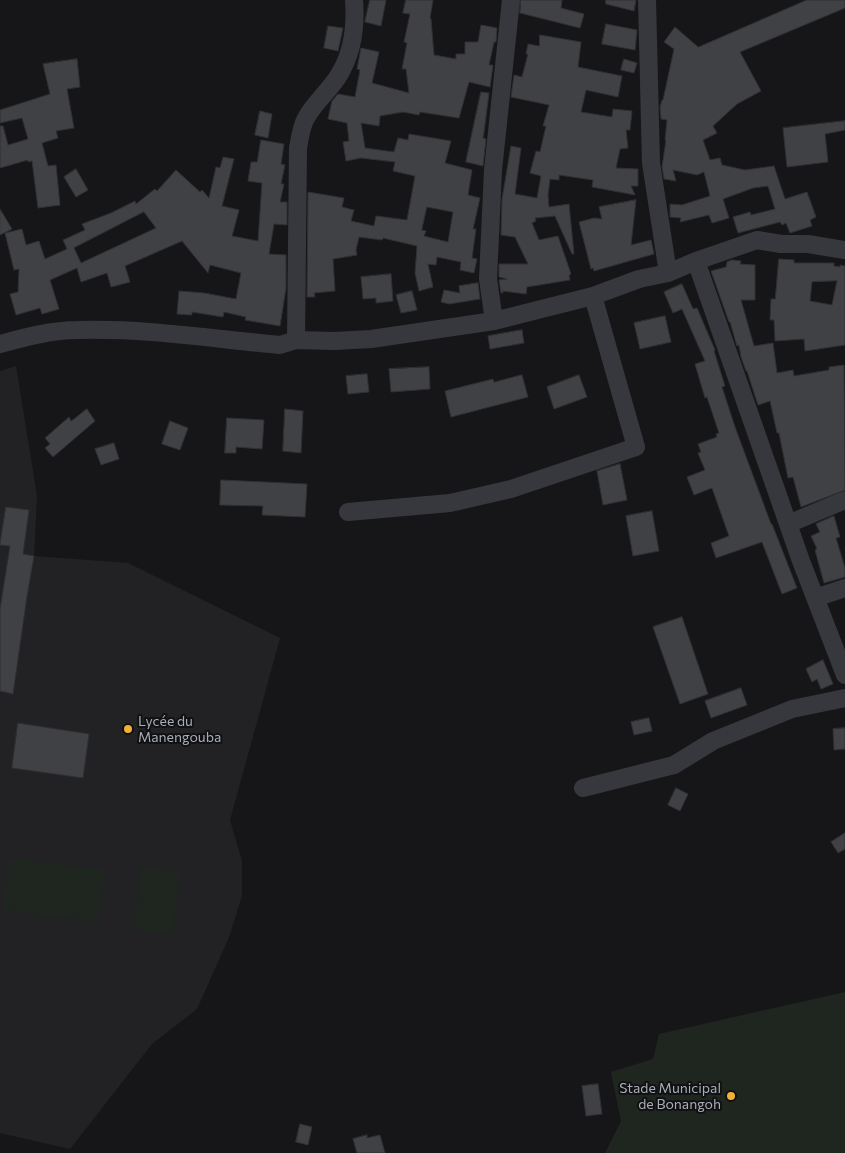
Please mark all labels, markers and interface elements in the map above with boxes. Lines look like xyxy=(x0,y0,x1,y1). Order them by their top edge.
place label: Lycée du Manengouba xyxy=(138,713,221,746)
marker: Lycée du Manengouba xyxy=(122,723,134,735)
place label: Stade Municipal de Bonangoh xyxy=(619,1080,721,1112)
marker: Stade Municipal de Bonangoh xyxy=(725,1090,737,1102)

